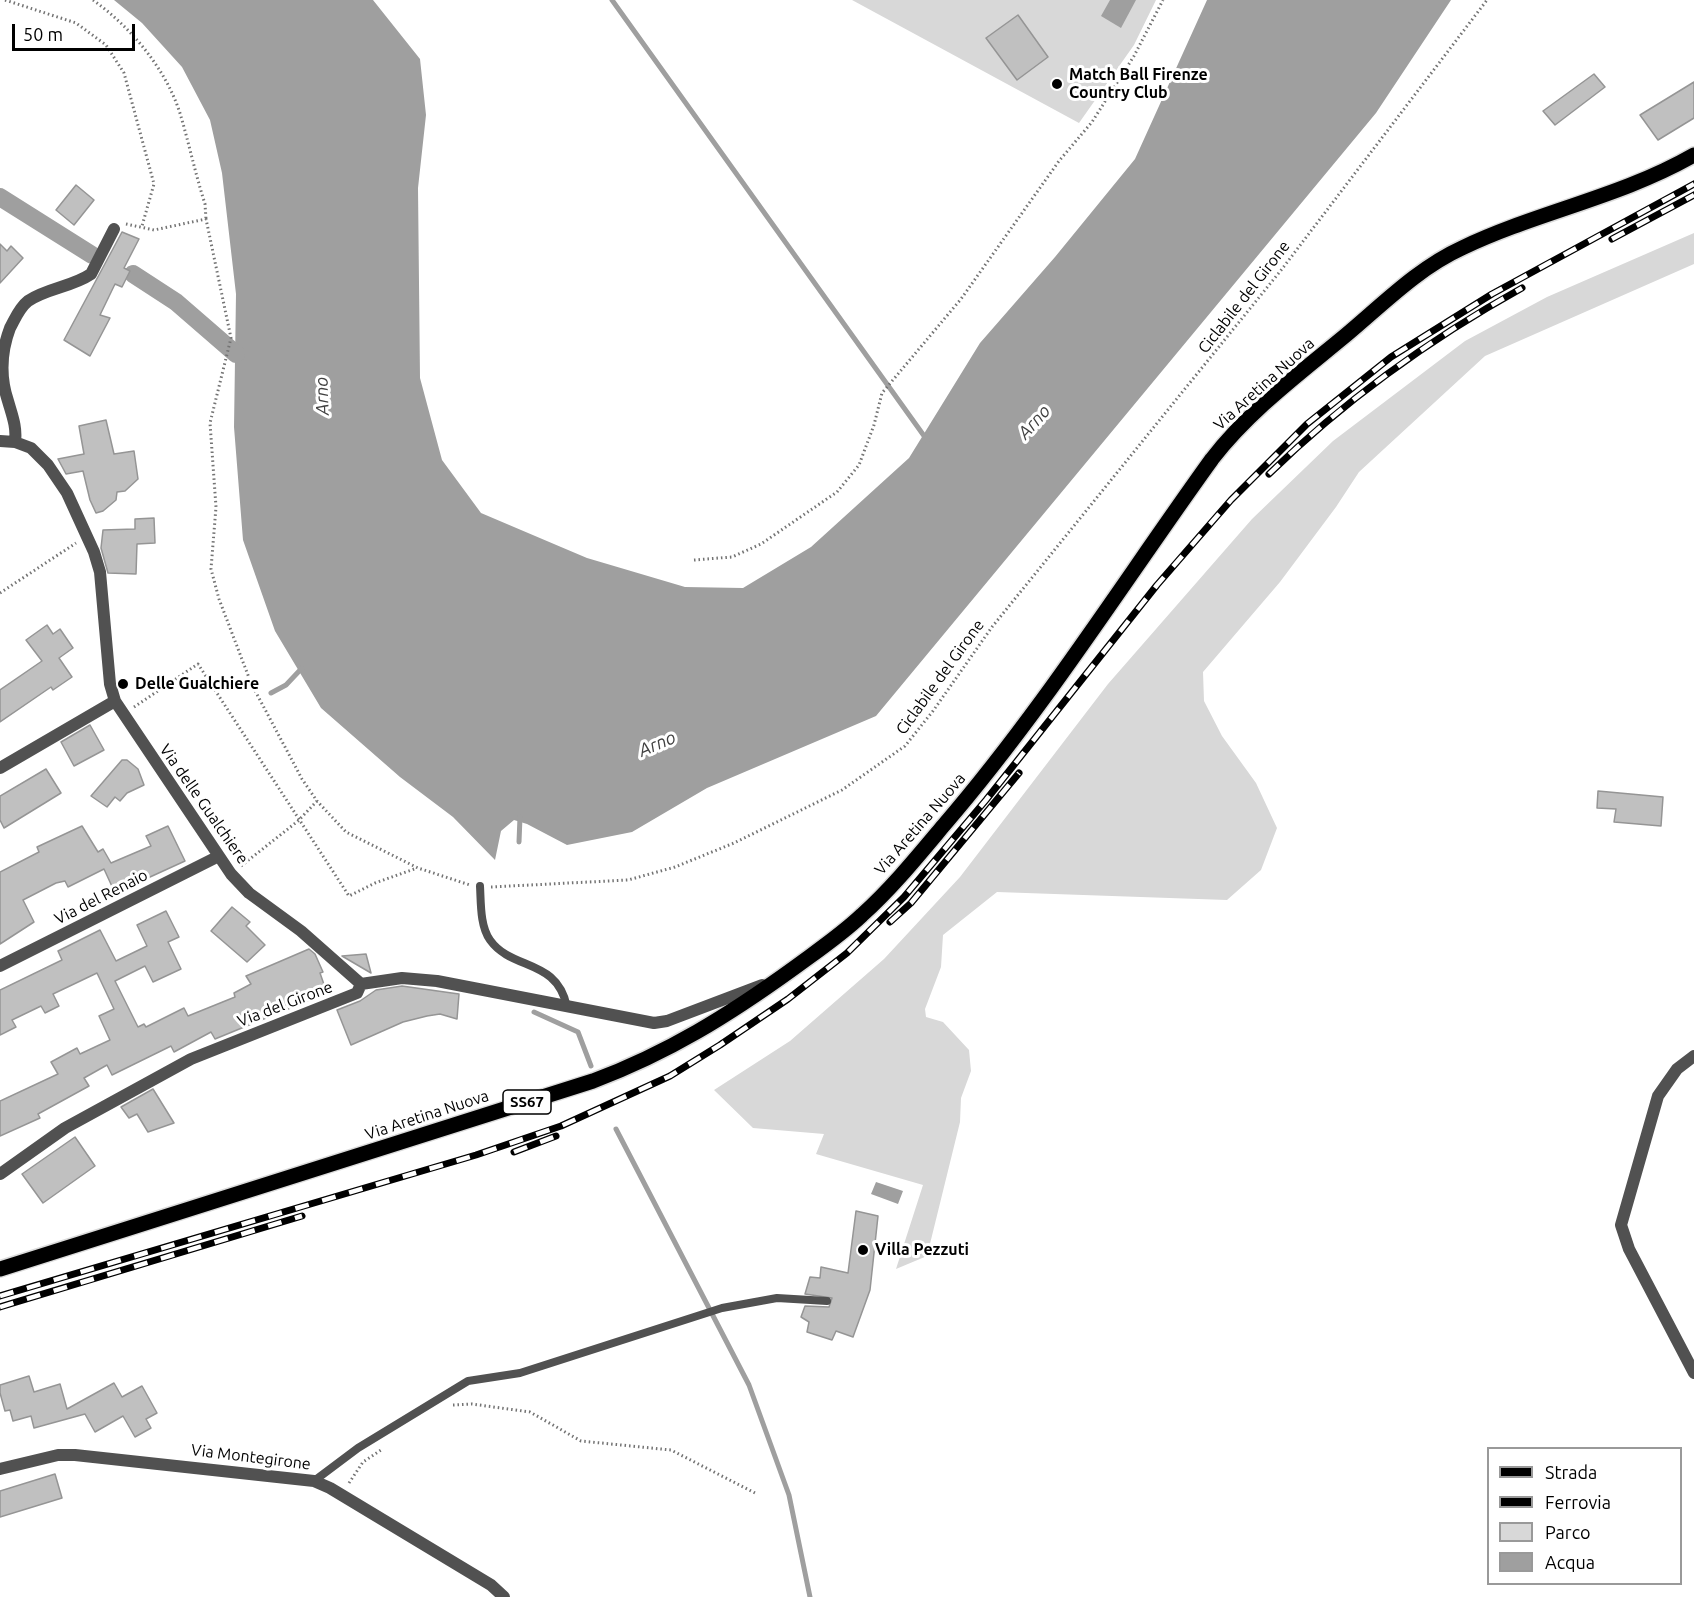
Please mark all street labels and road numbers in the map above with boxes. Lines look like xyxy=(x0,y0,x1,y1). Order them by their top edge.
street label: Ciclabile del Girone xyxy=(1194,237,1294,357)
street label: Via Aretina Nuova xyxy=(1210,334,1318,434)
street label: Ciclabile del Girone xyxy=(892,616,988,738)
street label: Via delle Gualchiere xyxy=(155,740,253,868)
street label: Via Aretina Nuova xyxy=(870,769,970,879)
street label: Via del Renaio xyxy=(51,865,151,929)
street label: Via del Girone xyxy=(235,977,335,1031)
street label: Via Aretina Nuova xyxy=(363,1086,491,1144)
road number: SS67 xyxy=(503,1090,551,1114)
street label: Via Montegirone xyxy=(190,1440,312,1474)

